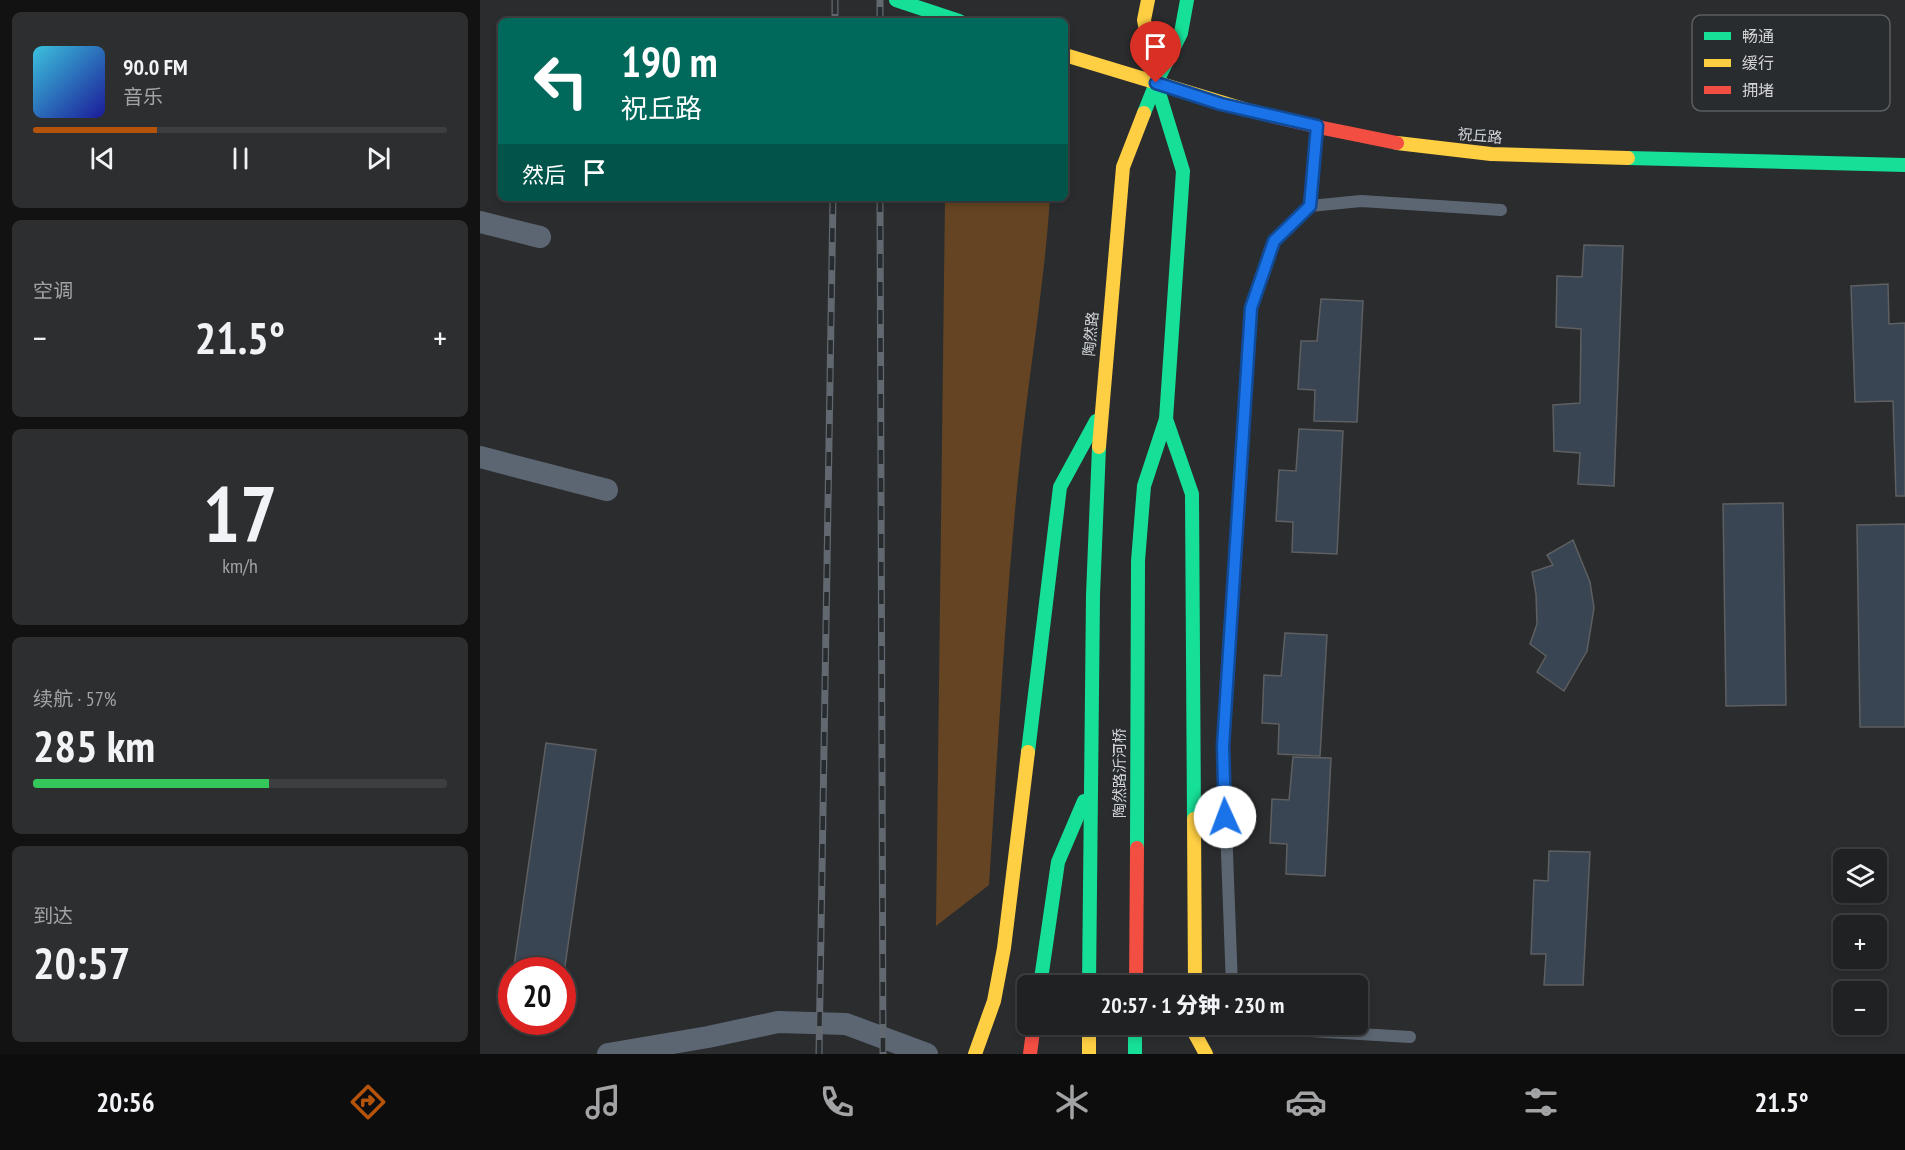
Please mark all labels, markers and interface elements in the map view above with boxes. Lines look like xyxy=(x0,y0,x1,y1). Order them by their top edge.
legend xyxy=(1692,15,1890,111)
pin xyxy=(1130,21,1181,83)
text: 畅通 xyxy=(1742,26,1774,46)
icon: arrive xyxy=(1139,30,1172,63)
text: 190 m xyxy=(621,34,718,89)
icon: left xyxy=(522,42,600,120)
text: 90.0 FM xyxy=(123,53,188,81)
text: 缓行 xyxy=(1742,53,1774,73)
text: 拥堵 xyxy=(1742,80,1774,100)
text: 音乐 xyxy=(123,84,163,110)
text: 祝丘路 xyxy=(621,91,702,125)
street label: 祝丘路 xyxy=(1457,124,1503,147)
icon: previous xyxy=(86,142,119,175)
icon: pause xyxy=(224,142,257,175)
icon: next xyxy=(362,142,395,175)
icon: arrive xyxy=(578,156,611,189)
text: 然后 xyxy=(522,161,566,189)
text: 空调 xyxy=(33,278,73,304)
text: 21.5° xyxy=(195,308,285,366)
street label: 陶然路 xyxy=(1079,311,1102,357)
text: − xyxy=(33,316,47,359)
text: + xyxy=(433,316,447,359)
text: 17 xyxy=(203,463,277,564)
text: km/h xyxy=(222,553,258,579)
text: 续航 · 57% xyxy=(33,686,116,712)
text: 285 km xyxy=(33,716,155,774)
street label: 陶然路沂河桥 xyxy=(1110,728,1129,818)
position arrow xyxy=(1193,785,1257,849)
map controls xyxy=(1833,849,1887,1035)
button: layers xyxy=(1833,849,1887,903)
text: 到达 xyxy=(33,903,73,929)
button: + xyxy=(1833,915,1887,969)
text: 20:57 xyxy=(33,933,130,991)
speed limit sign: 20 xyxy=(498,957,576,1035)
button: − xyxy=(1833,981,1887,1035)
text: 20:57 · 1 分钟 · 230 m xyxy=(1101,991,1284,1019)
icon: directions xyxy=(347,1081,389,1123)
icon: music xyxy=(582,1081,624,1123)
icon: phone xyxy=(816,1081,858,1123)
icon: climate xyxy=(1051,1081,1093,1123)
icon: car xyxy=(1285,1081,1327,1123)
icon: filters xyxy=(1520,1081,1562,1123)
text: 20:56 xyxy=(96,1085,155,1119)
text: 21.5° xyxy=(1754,1085,1809,1119)

